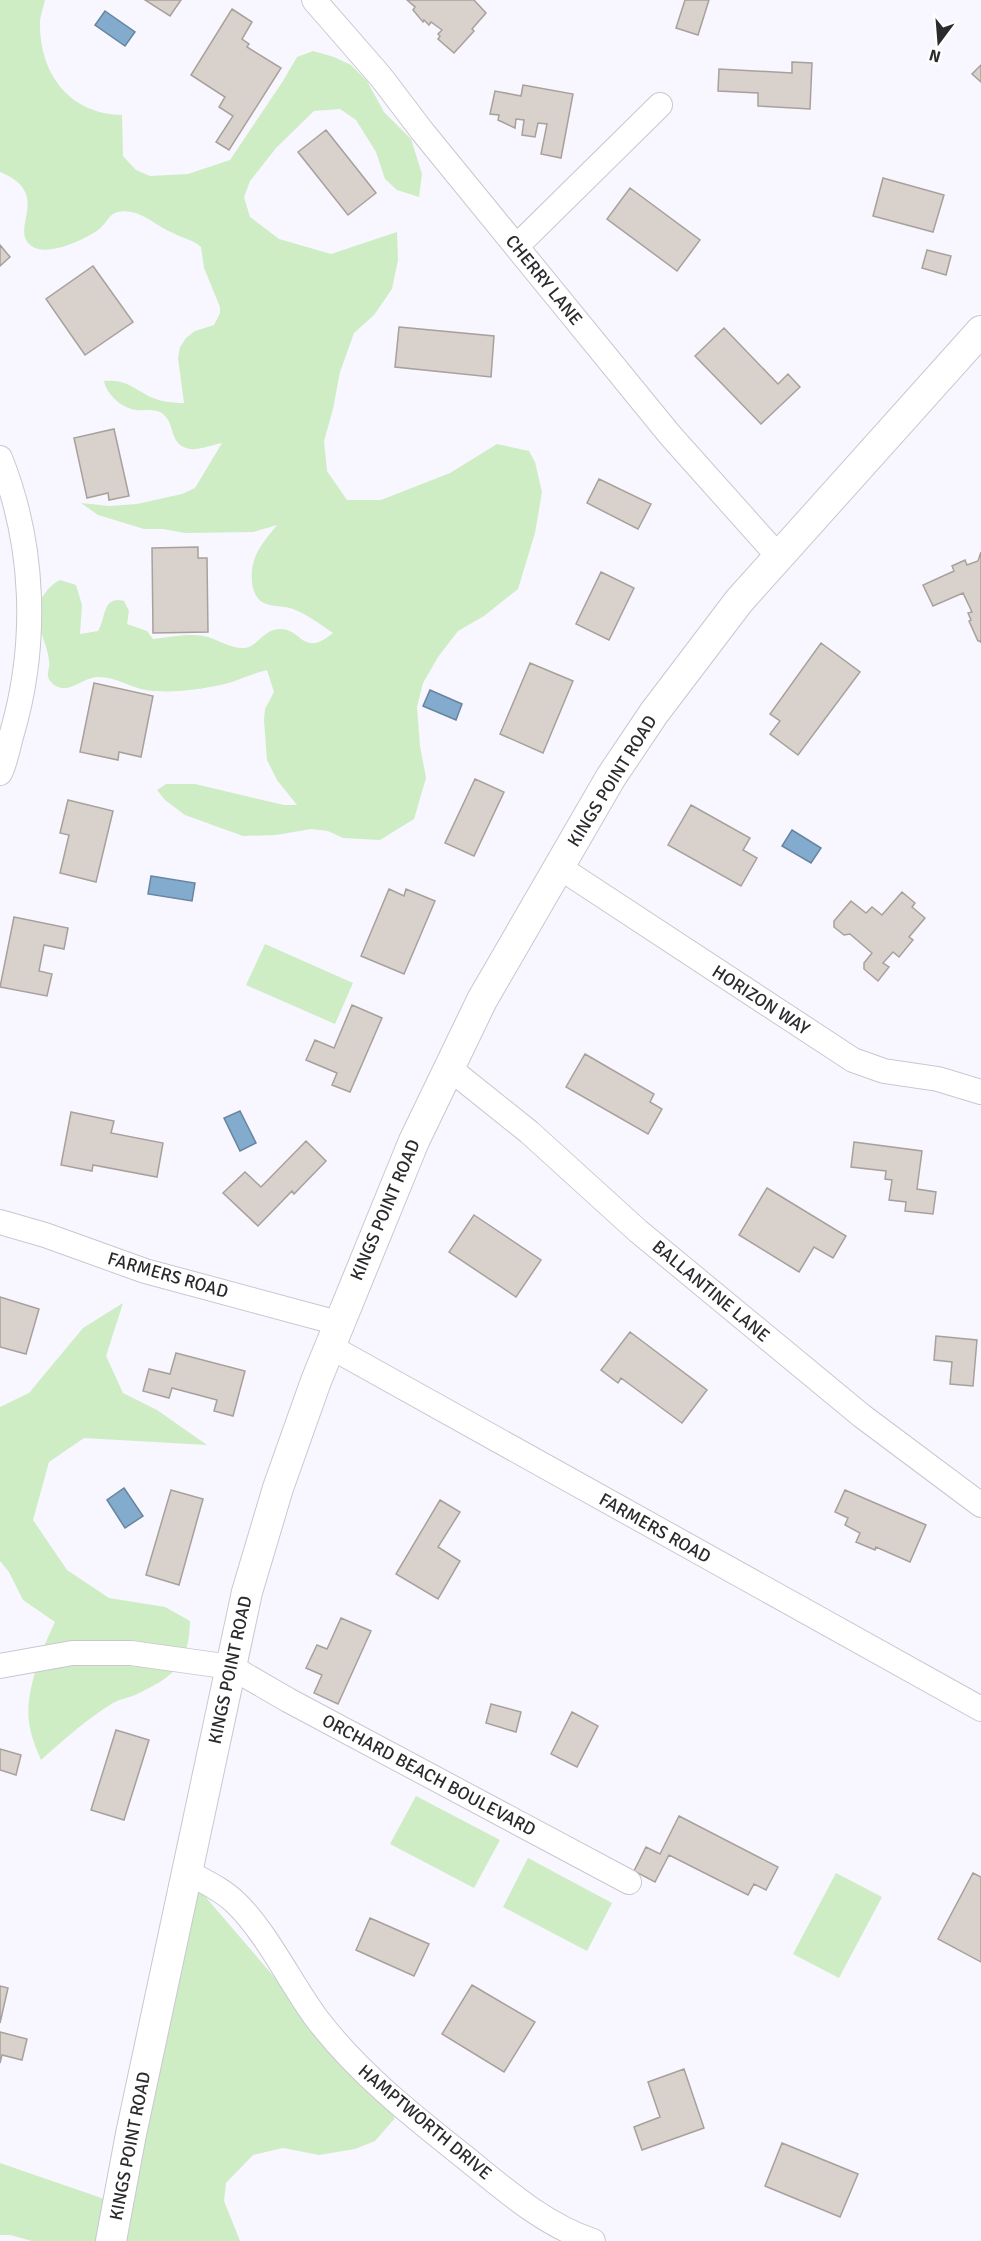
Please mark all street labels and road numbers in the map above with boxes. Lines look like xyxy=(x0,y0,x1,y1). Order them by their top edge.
street label: CHERRY LANE xyxy=(501,230,587,330)
street label: KINGS POINT ROAD xyxy=(563,711,661,851)
street label: HORIZON WAY xyxy=(708,960,814,1040)
street label: KINGS POINT ROAD xyxy=(345,1136,425,1284)
street label: BALLANTINE LANE xyxy=(648,1235,774,1347)
street label: FARMERS ROAD xyxy=(105,1247,231,1303)
street label: FARMERS ROAD xyxy=(595,1488,715,1568)
street label: KINGS POINT ROAD xyxy=(204,1594,256,1746)
street label: ORCHARD BEACH BOULEVARD xyxy=(318,1709,540,1841)
street label: HAMPTWORTH DRIVE xyxy=(354,2060,496,2184)
street label: KINGS POINT ROAD xyxy=(105,2070,155,2222)

